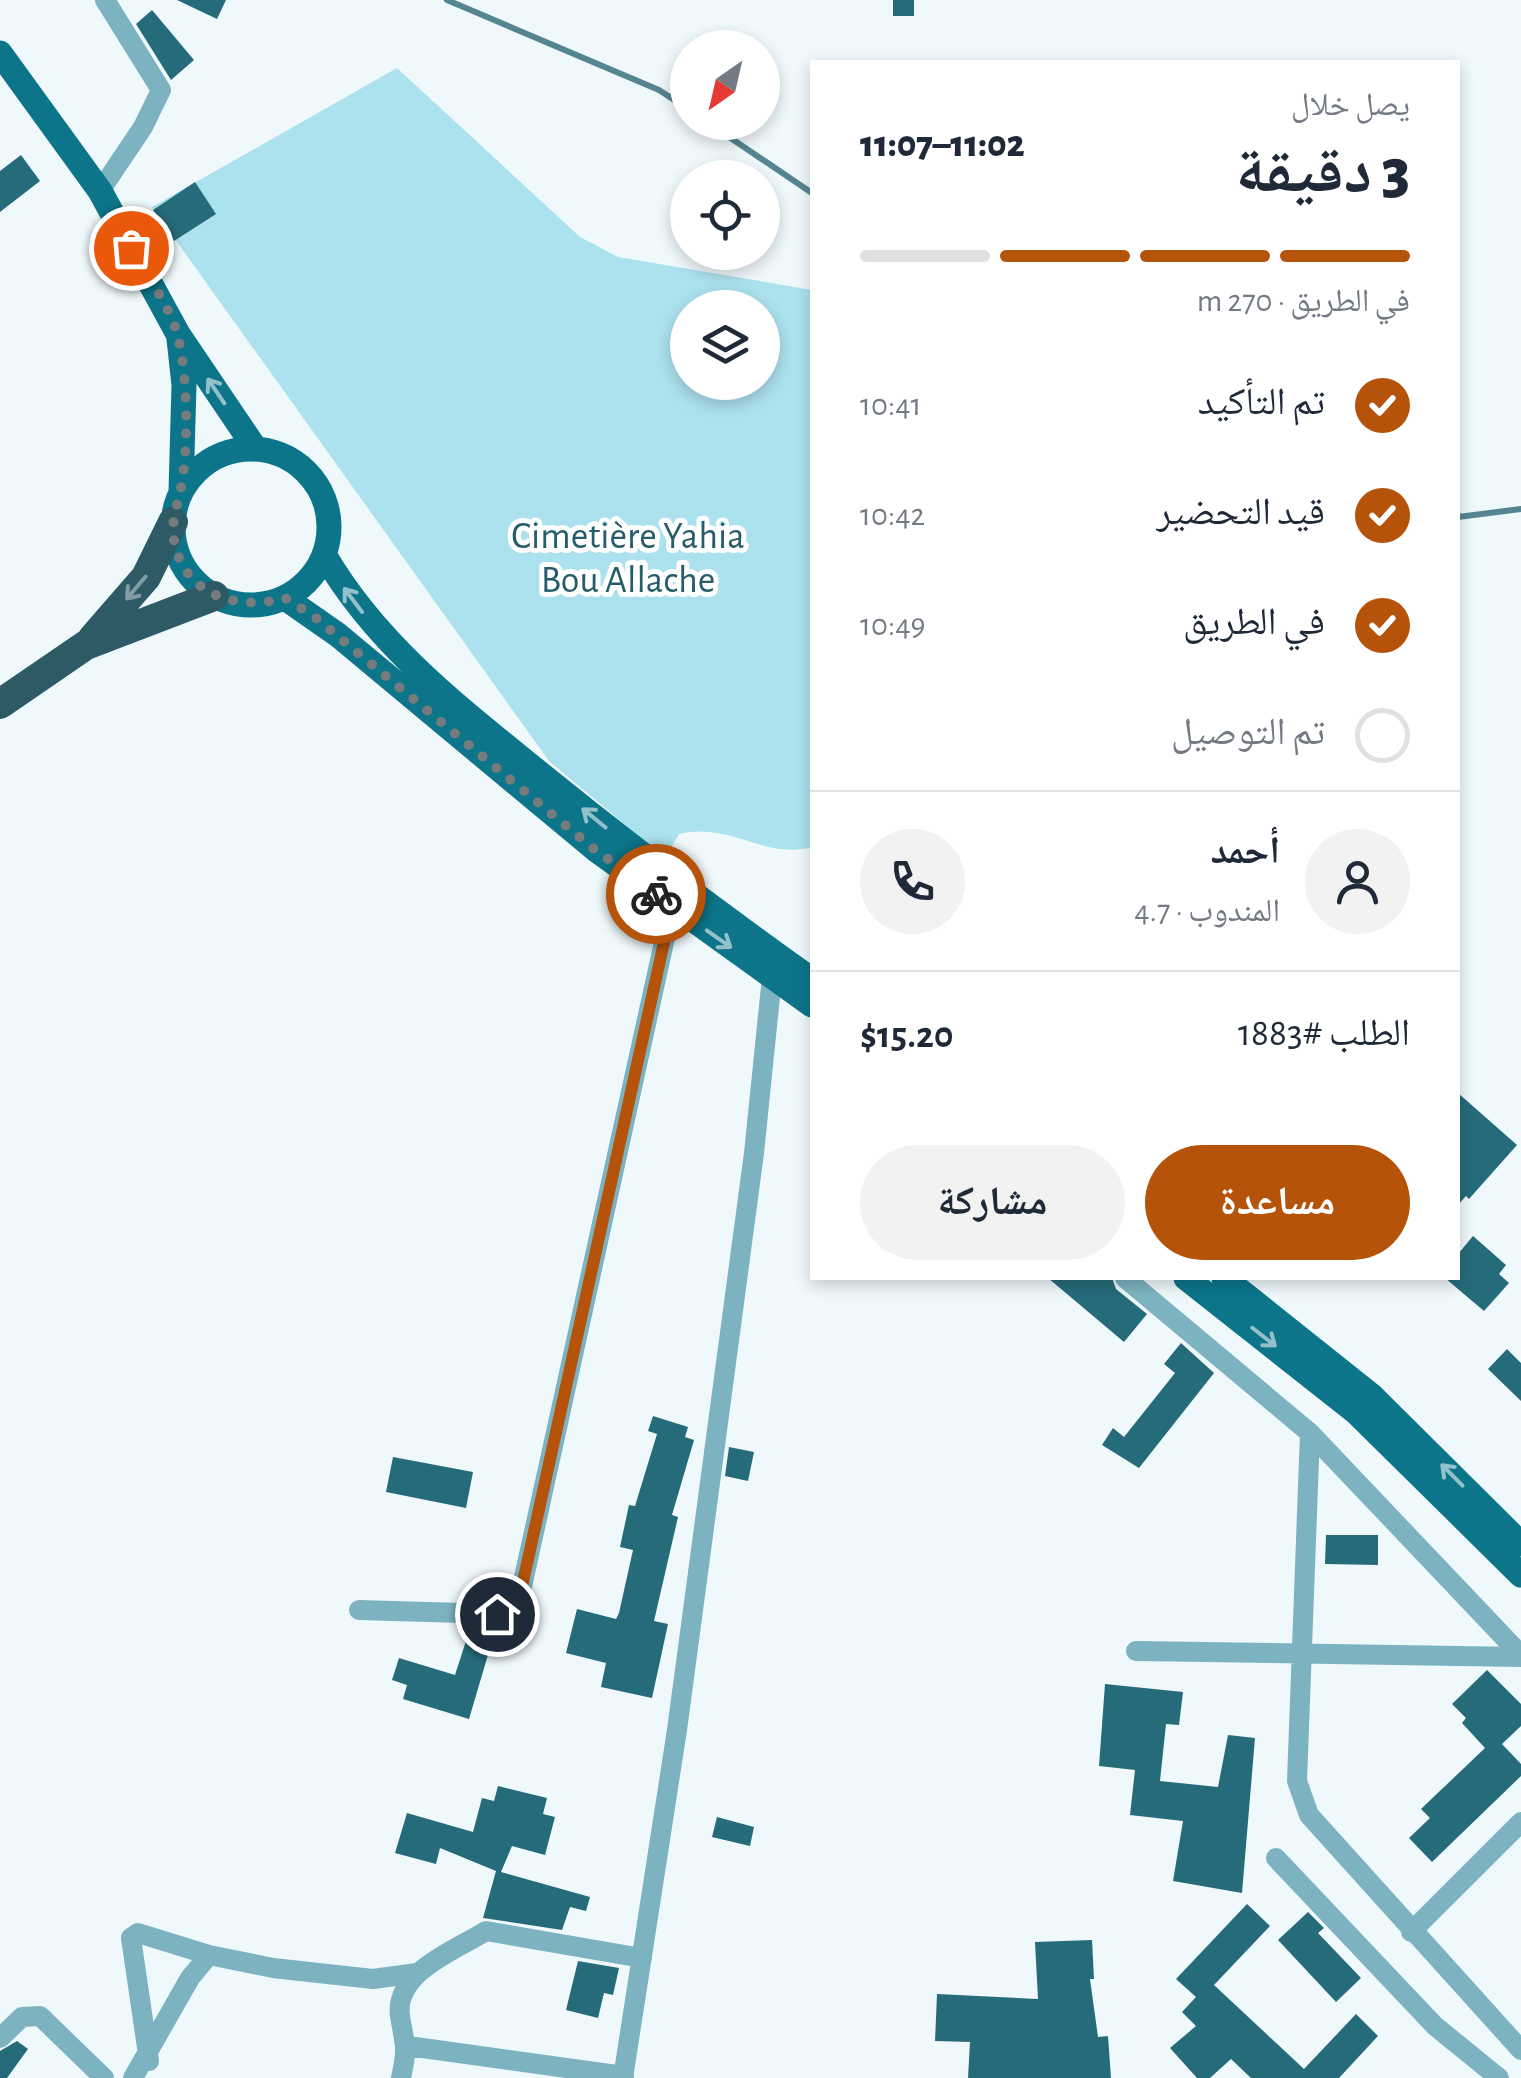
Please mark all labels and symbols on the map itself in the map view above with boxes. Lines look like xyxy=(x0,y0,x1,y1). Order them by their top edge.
north arrow xyxy=(670,30,780,140)
pin xyxy=(89,206,174,291)
one-way arrow xyxy=(206,378,227,406)
park label: Cimetière Yahia Bou Allache xyxy=(511,518,745,600)
one-way arrow xyxy=(125,575,148,600)
one-way arrow xyxy=(343,587,364,614)
one-way arrow xyxy=(582,807,608,829)
courier xyxy=(606,844,706,944)
one-way arrow xyxy=(705,928,732,949)
one-way arrow xyxy=(1250,1326,1277,1347)
one-way arrow xyxy=(1440,1464,1464,1488)
pin xyxy=(455,1572,540,1657)

